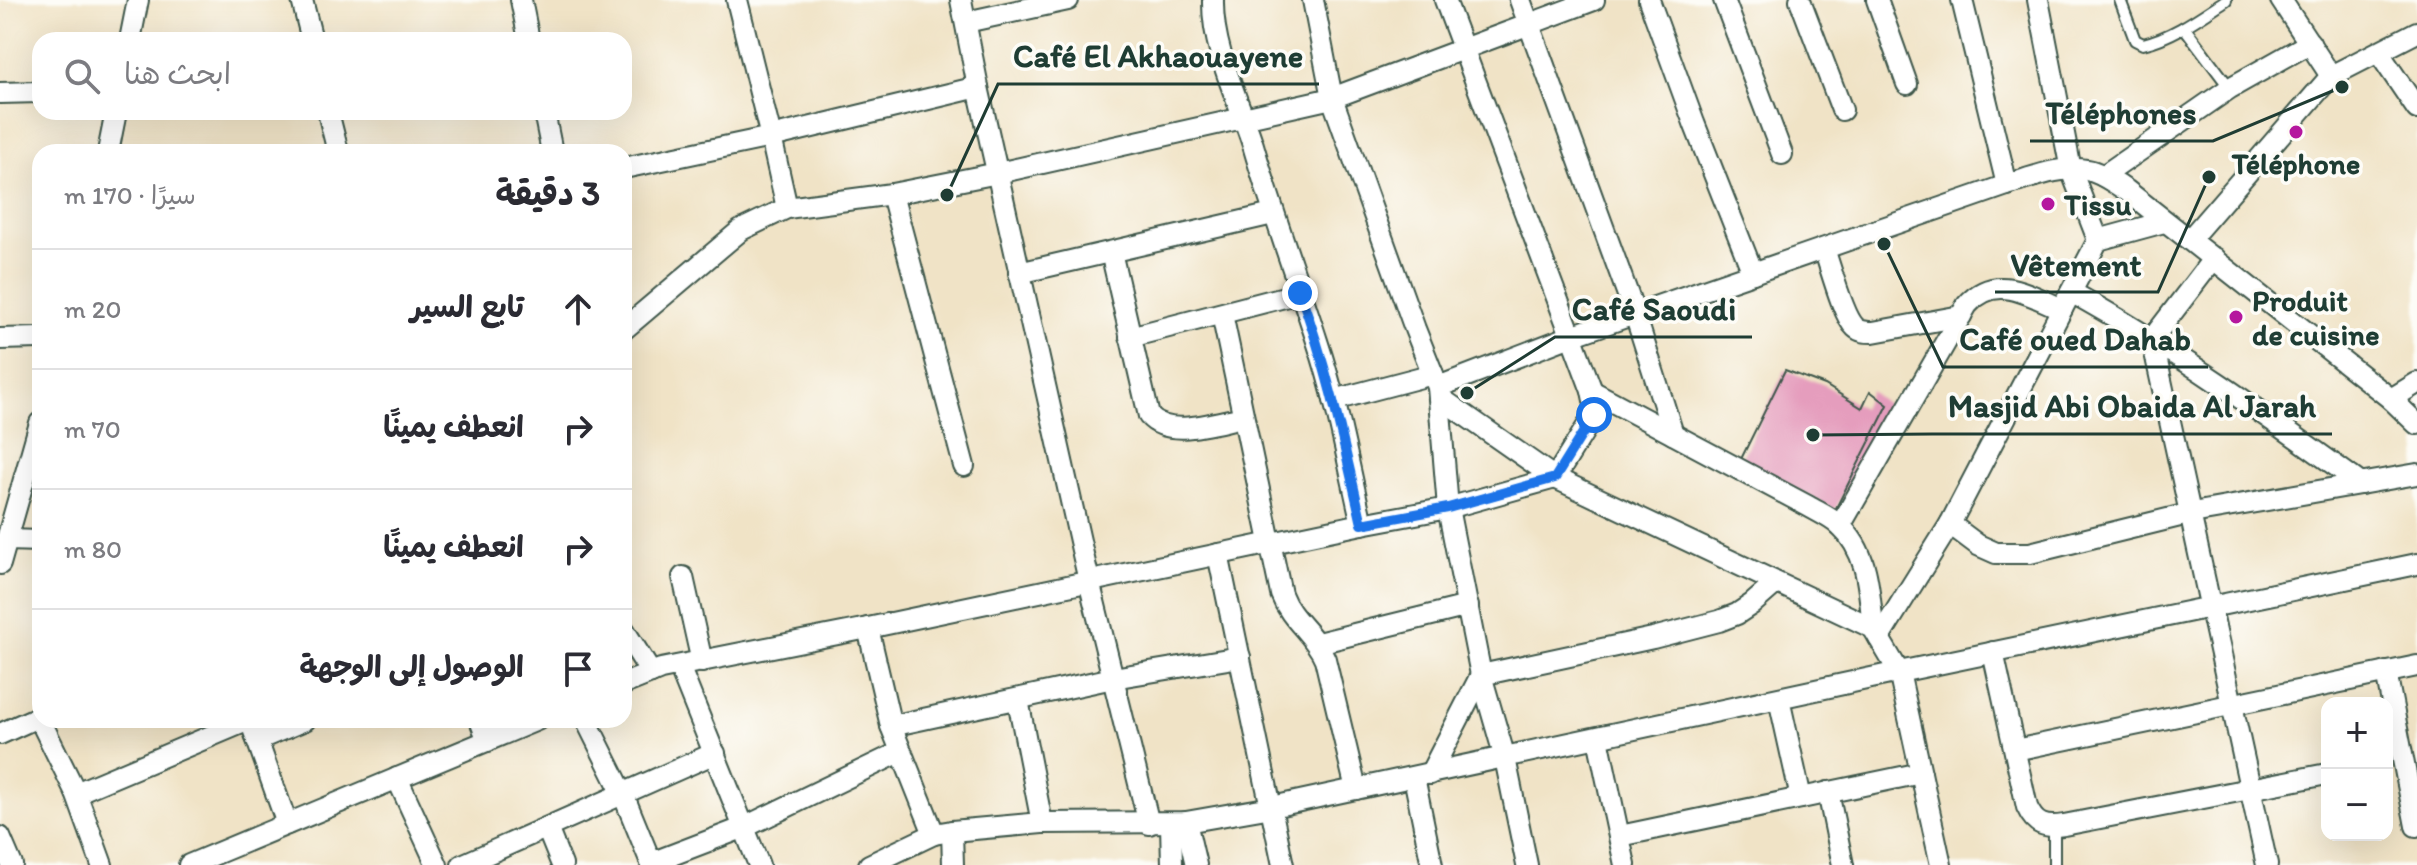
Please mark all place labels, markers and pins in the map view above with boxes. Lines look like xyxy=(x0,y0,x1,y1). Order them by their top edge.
callout: Café El Akhaouayene xyxy=(998,28,1319,84)
callout: Téléphones xyxy=(2030,85,2213,141)
marker: Téléphone xyxy=(2287,123,2305,141)
place label: Téléphone xyxy=(2231,145,2360,182)
place label: Tissu xyxy=(2063,186,2132,223)
marker: Tissu xyxy=(2039,195,2057,213)
callout: Vêtement xyxy=(1995,236,2158,292)
callout: Café Saoudi xyxy=(1555,281,1752,337)
place label: Produit de cuisine xyxy=(2252,282,2380,353)
marker: Produit de cuisine xyxy=(2227,308,2245,326)
callout: Café oued Dahab xyxy=(1943,311,2208,367)
callout: Masjid Abi Obaida Al Jarah xyxy=(1932,378,2332,434)

